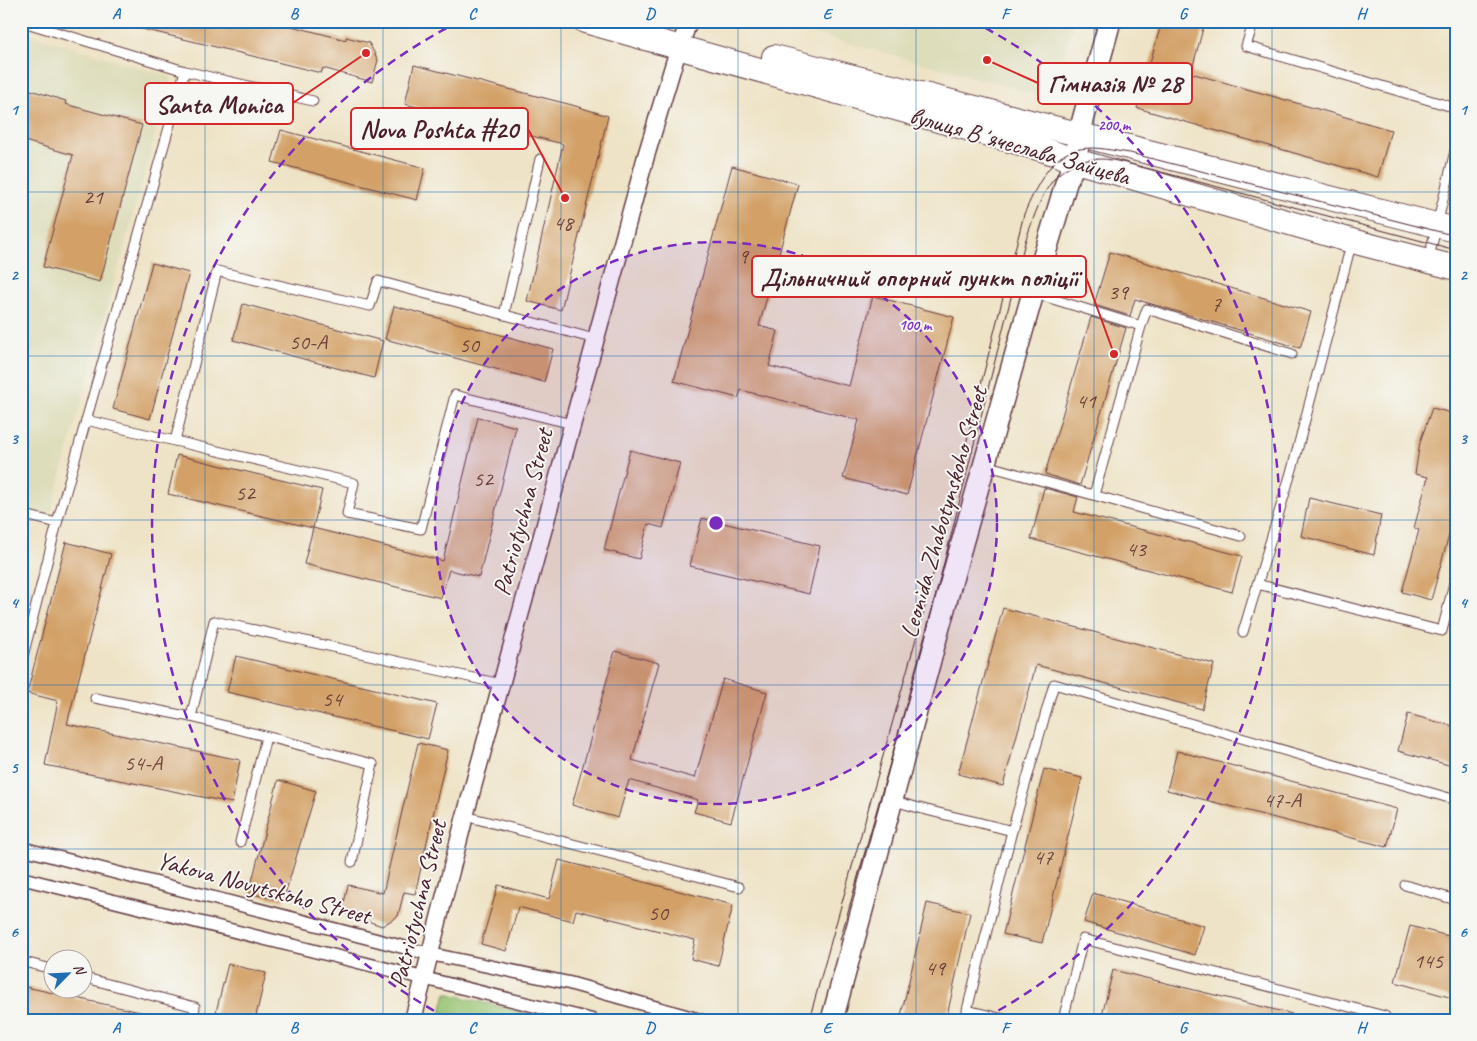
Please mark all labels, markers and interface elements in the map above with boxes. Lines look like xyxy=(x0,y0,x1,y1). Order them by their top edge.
text: A xyxy=(112,4,122,24)
text: B xyxy=(290,4,300,24)
text: C xyxy=(468,4,478,24)
text: D xyxy=(645,4,656,24)
text: E xyxy=(823,4,834,24)
text: F xyxy=(1001,4,1012,24)
text: G xyxy=(1179,4,1189,24)
text: H xyxy=(1356,4,1368,24)
callout: Гімназія № 28 xyxy=(1038,63,1192,104)
text: Гімназія № 28 xyxy=(1048,67,1185,100)
callout: Santa Monica xyxy=(145,83,293,124)
text: Santa Monica xyxy=(155,88,285,121)
street label: вулиця Вʼячеслава Зайцева xyxy=(906,99,1135,193)
text: 1 xyxy=(10,100,19,120)
text: 1 xyxy=(1459,100,1468,120)
callout: Nova Poshta #20 xyxy=(351,108,528,149)
text: Nova Poshta #20 xyxy=(360,113,520,146)
text: 200 m xyxy=(1098,116,1132,135)
house number: 21 xyxy=(83,183,104,211)
house number: 48 xyxy=(553,209,575,237)
house number: 9 xyxy=(738,242,750,270)
callout: Дільничний опорний пункт поліції xyxy=(752,256,1086,297)
text: Дільничний опорний пункт поліції xyxy=(761,261,1083,294)
text: 2 xyxy=(10,265,19,285)
text: 2 xyxy=(1459,265,1468,285)
house number: 39 xyxy=(1108,278,1130,306)
house number: 7 xyxy=(1211,290,1222,318)
text: 100 m xyxy=(899,316,933,335)
house number: 50-А xyxy=(289,328,328,356)
house number: 50 xyxy=(459,331,481,359)
street label: Leonida Zhabotynskoho Street xyxy=(893,381,996,641)
house number: 41 xyxy=(1076,387,1097,415)
street label: Patriotychna Street xyxy=(485,423,561,599)
text: 3 xyxy=(10,429,19,449)
text: 3 xyxy=(1459,429,1468,449)
house number: 52 xyxy=(473,465,495,493)
house number: 52 xyxy=(235,479,257,507)
centre of rings xyxy=(707,514,725,532)
house number: 43 xyxy=(1126,535,1148,563)
text: 4 xyxy=(10,593,19,613)
text: 4 xyxy=(1459,593,1468,613)
house number: 54 xyxy=(322,685,344,713)
house number: 54-А xyxy=(124,749,163,777)
text: 5 xyxy=(11,758,20,778)
text: 5 xyxy=(1460,758,1469,778)
house number: 47-А xyxy=(1263,786,1302,814)
street label: Patriotychna Street xyxy=(382,815,455,991)
house number: 47 xyxy=(1033,843,1054,871)
street label: Yakova Novytskoho Street xyxy=(153,844,377,933)
house number: 50 xyxy=(648,899,670,927)
text: 6 xyxy=(10,922,19,942)
text: 6 xyxy=(1459,922,1468,942)
house number: 145 xyxy=(1413,947,1444,975)
north arrow xyxy=(42,948,92,998)
house number: 49 xyxy=(925,954,947,982)
text: N xyxy=(70,961,90,978)
text: A xyxy=(112,1018,122,1038)
text: B xyxy=(290,1018,300,1038)
text: C xyxy=(468,1018,478,1038)
text: D xyxy=(645,1018,656,1038)
text: E xyxy=(823,1018,834,1038)
text: F xyxy=(1001,1018,1012,1038)
text: G xyxy=(1179,1018,1189,1038)
text: H xyxy=(1356,1018,1368,1038)

